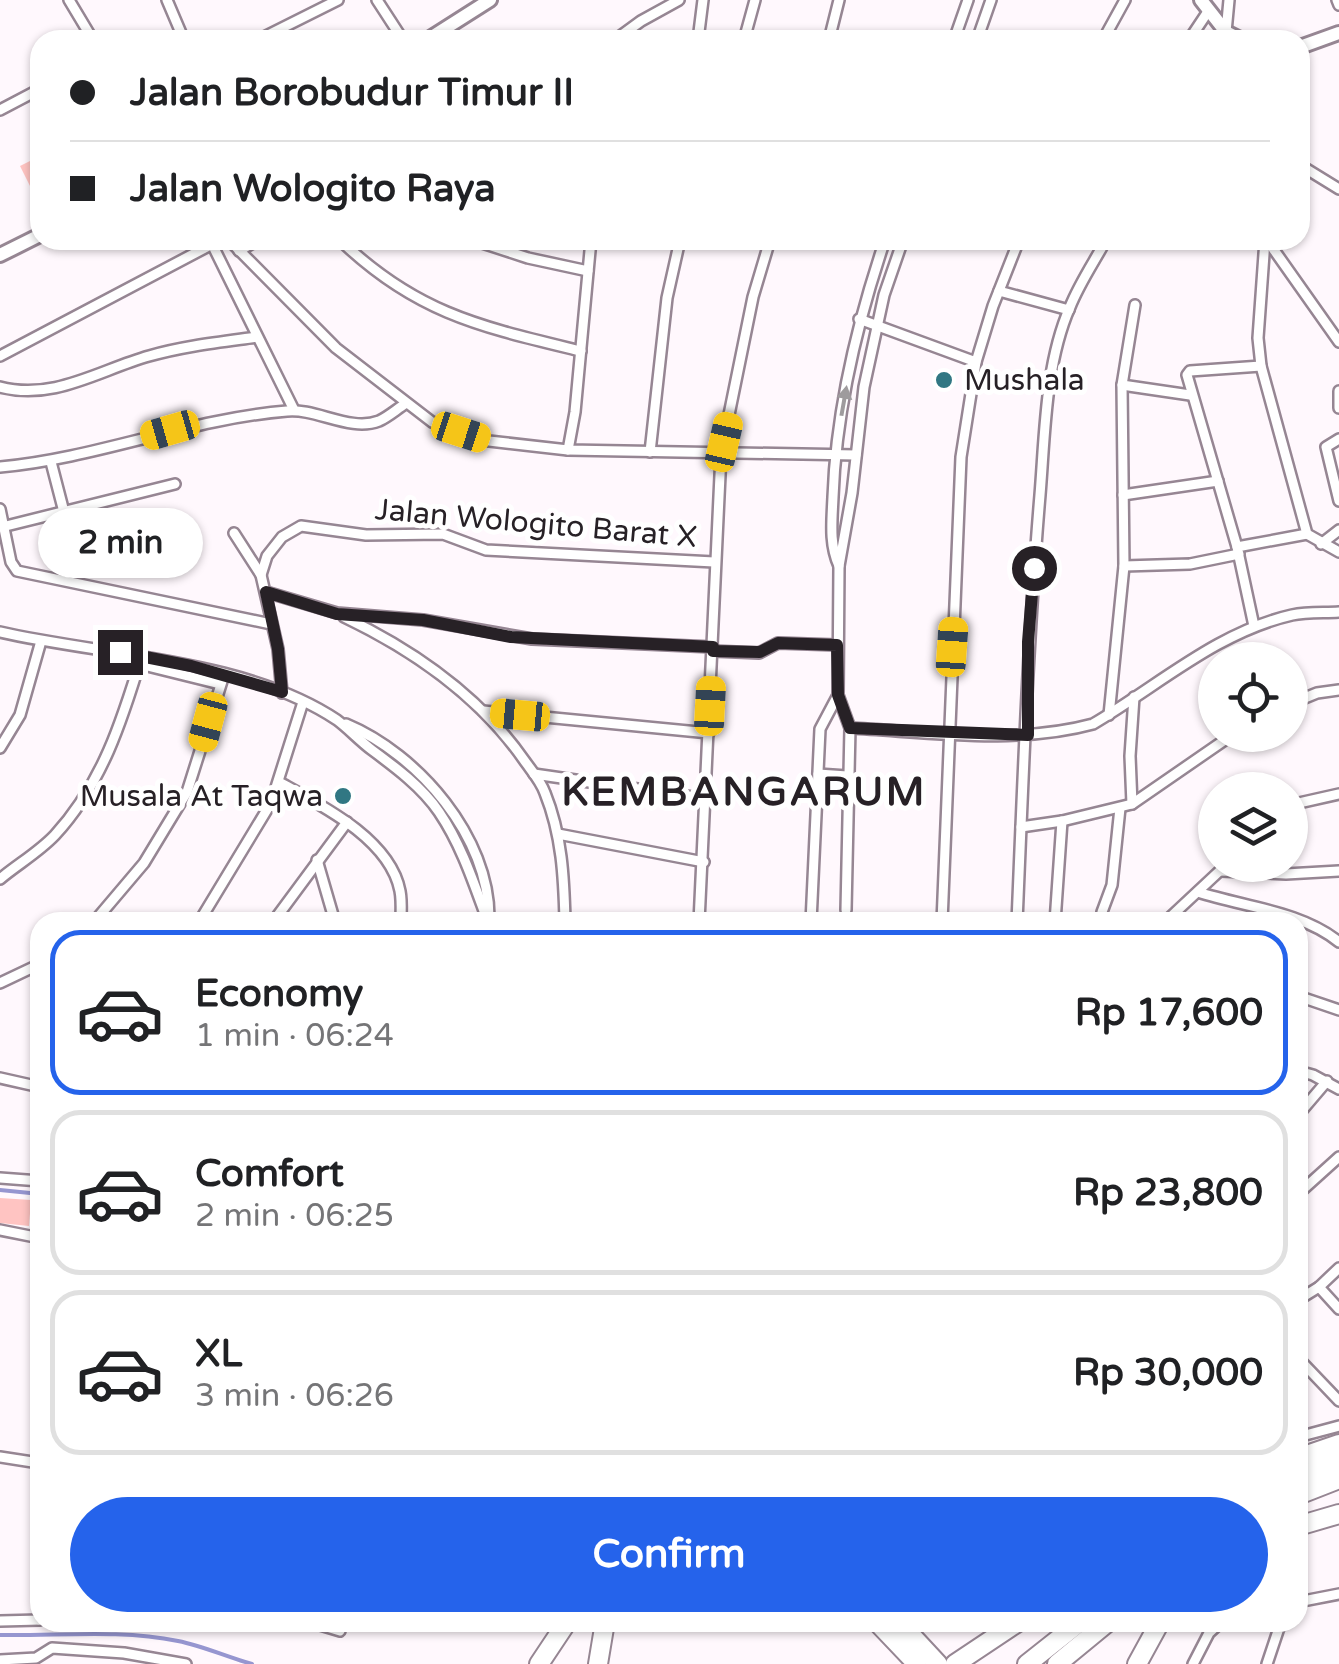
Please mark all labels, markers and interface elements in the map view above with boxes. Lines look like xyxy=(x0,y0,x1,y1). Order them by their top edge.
text: Jalan Borobudur Timur II xyxy=(130,70,574,116)
text: Jalan Wologito Raya xyxy=(130,166,496,212)
place label: Mushala xyxy=(964,362,1085,399)
marker: Mushala xyxy=(933,369,955,391)
one-way arrow xyxy=(837,385,853,416)
car xyxy=(137,407,203,453)
car xyxy=(428,408,494,456)
car xyxy=(703,409,745,475)
street label: Jalan Wologito Barat X xyxy=(374,491,698,556)
callout: 2 min xyxy=(38,507,202,577)
text: 2 min xyxy=(78,524,163,562)
route start xyxy=(1012,546,1057,591)
car xyxy=(935,616,969,678)
route end xyxy=(98,630,143,675)
map controls xyxy=(1198,642,1308,882)
button: locate xyxy=(1198,642,1308,752)
car xyxy=(693,675,727,737)
car xyxy=(186,689,230,755)
car xyxy=(489,697,551,733)
district label: KEMBANGARUM xyxy=(561,768,927,816)
button: layers xyxy=(1198,772,1308,882)
place label: Musala At Taqwa xyxy=(80,778,323,815)
marker: Musala At Taqwa xyxy=(332,785,354,807)
icon: car xyxy=(75,968,165,1058)
text: Economy xyxy=(195,971,363,1017)
text: Rp 17,600 xyxy=(1075,990,1263,1036)
text: 1 min · 06:24 xyxy=(195,1017,394,1055)
icon: car xyxy=(75,1148,165,1238)
text: Comfort xyxy=(195,1151,344,1197)
text: Rp 23,800 xyxy=(1073,1170,1263,1216)
text: 2 min · 06:25 xyxy=(195,1197,394,1235)
icon: car xyxy=(75,1328,165,1418)
text: XL xyxy=(195,1331,242,1377)
text: Rp 30,000 xyxy=(1073,1350,1263,1396)
text: 3 min · 06:26 xyxy=(195,1377,394,1415)
button: Confirm xyxy=(70,1497,1268,1612)

